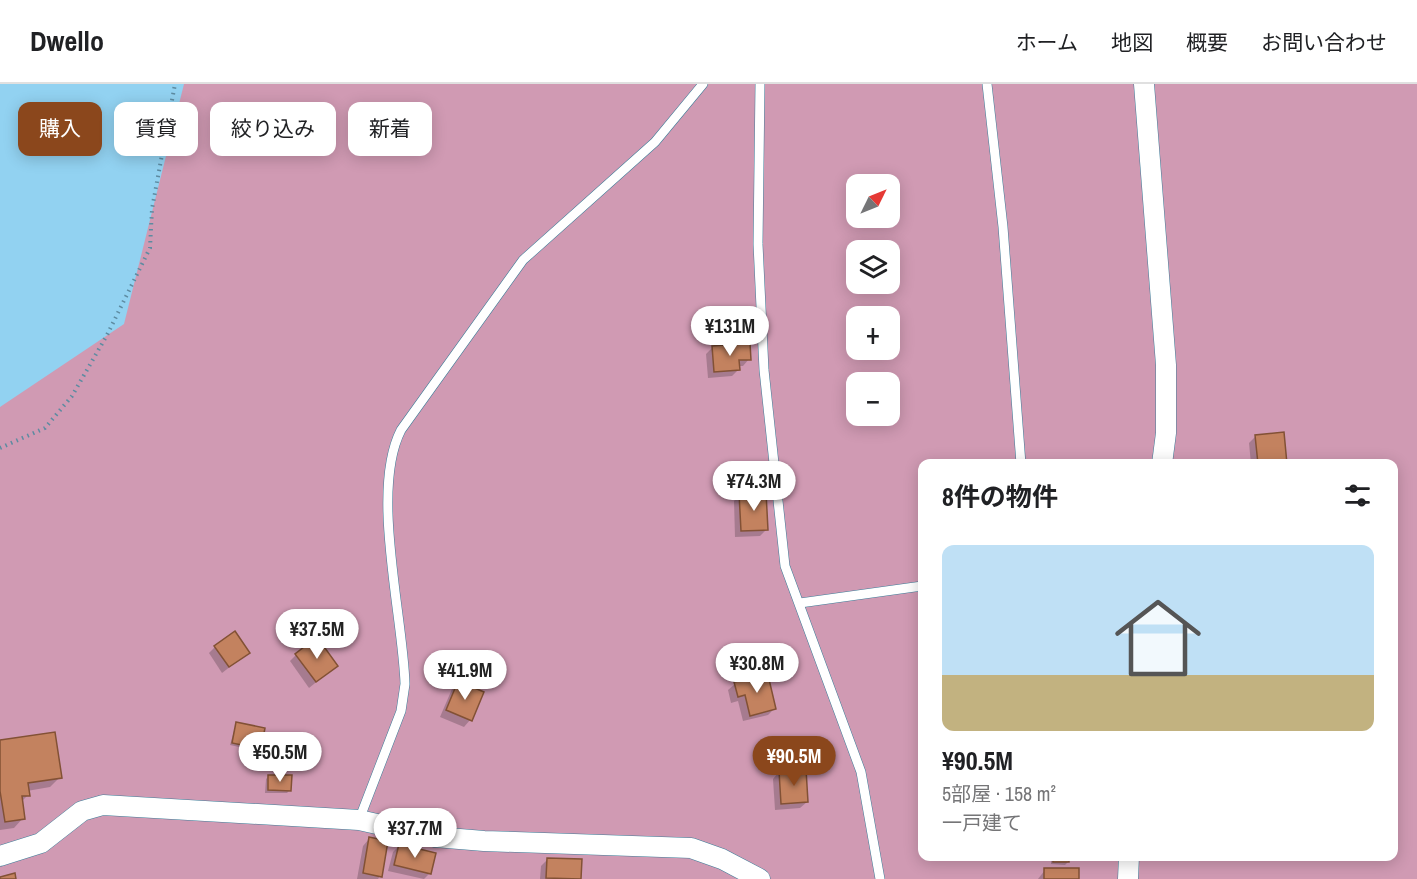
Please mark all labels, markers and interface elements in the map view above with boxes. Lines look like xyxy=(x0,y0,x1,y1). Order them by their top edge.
text: Dwello xyxy=(30,22,104,60)
text: ホーム xyxy=(1016,28,1078,57)
text: 地図 xyxy=(1111,28,1153,57)
text: 概要 xyxy=(1186,28,1228,57)
text: お問い合わせ xyxy=(1261,28,1387,57)
chip: 購入 xyxy=(18,102,102,156)
chip: 賃貸 xyxy=(114,102,198,156)
chip: 絞り込み xyxy=(210,102,336,156)
chip: 新着 xyxy=(348,102,432,156)
north arrow xyxy=(846,174,900,228)
map controls xyxy=(846,174,900,426)
button: layers xyxy=(846,240,900,294)
pin: ¥131M xyxy=(688,306,772,357)
button: + xyxy=(846,306,900,360)
text: ¥131M xyxy=(705,312,755,339)
button: − xyxy=(846,372,900,426)
pin: ¥74.3M xyxy=(705,461,803,512)
text: ¥74.3M xyxy=(727,467,781,494)
text: 8件の物件 xyxy=(942,479,1058,514)
icon: filters xyxy=(1341,479,1374,512)
icon: home xyxy=(1104,584,1212,692)
pin: ¥37.5M xyxy=(268,609,366,660)
text: ¥37.5M xyxy=(290,615,344,642)
pin: ¥30.8M xyxy=(708,643,806,694)
text: ¥30.8M xyxy=(730,649,784,676)
pin: ¥41.9M xyxy=(416,650,514,701)
text: ¥41.9M xyxy=(438,656,492,683)
pin: ¥50.5M xyxy=(231,732,329,783)
pin: ¥90.5M xyxy=(745,736,843,787)
text: ¥50.5M xyxy=(253,738,307,765)
text: ¥90.5M xyxy=(767,742,821,769)
text: ¥90.5M xyxy=(942,743,1013,778)
text: 5部屋 · 158 m² xyxy=(942,780,1056,807)
pin: ¥37.7M xyxy=(366,808,464,859)
text: 一戸建て xyxy=(942,809,1022,836)
text: ¥37.7M xyxy=(388,814,442,841)

